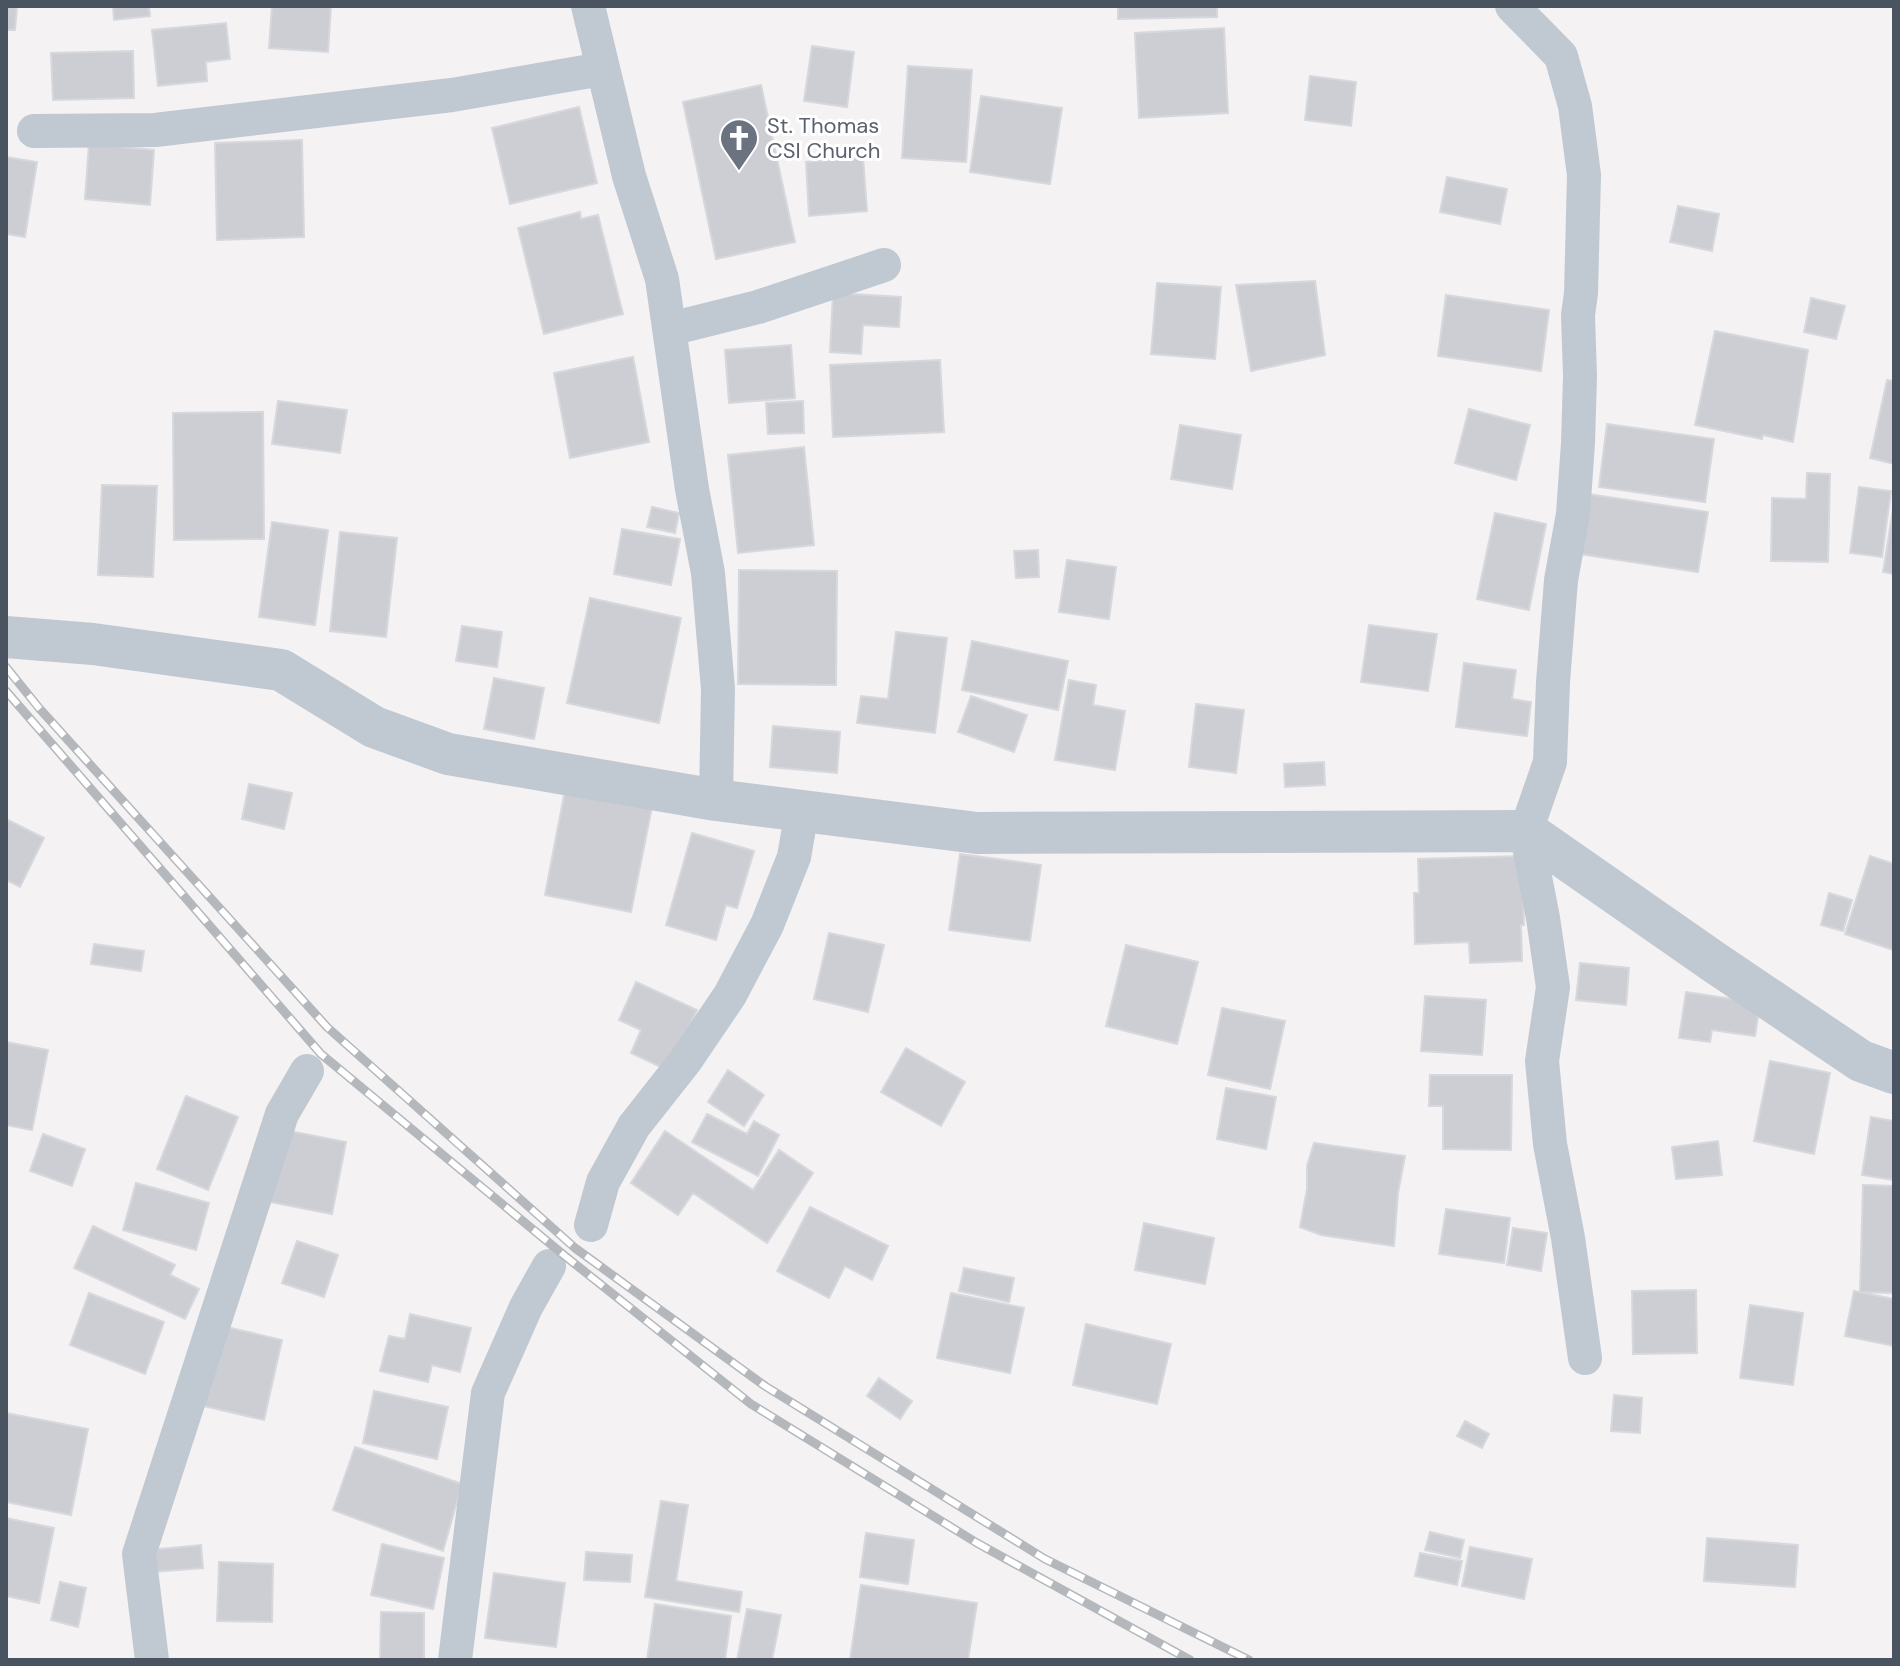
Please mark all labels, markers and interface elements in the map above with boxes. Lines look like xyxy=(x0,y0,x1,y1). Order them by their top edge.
place label: St. Thomas CSI Church xyxy=(767,111,881,165)
church icon: St. Thomas CSI Church xyxy=(718,117,760,172)

